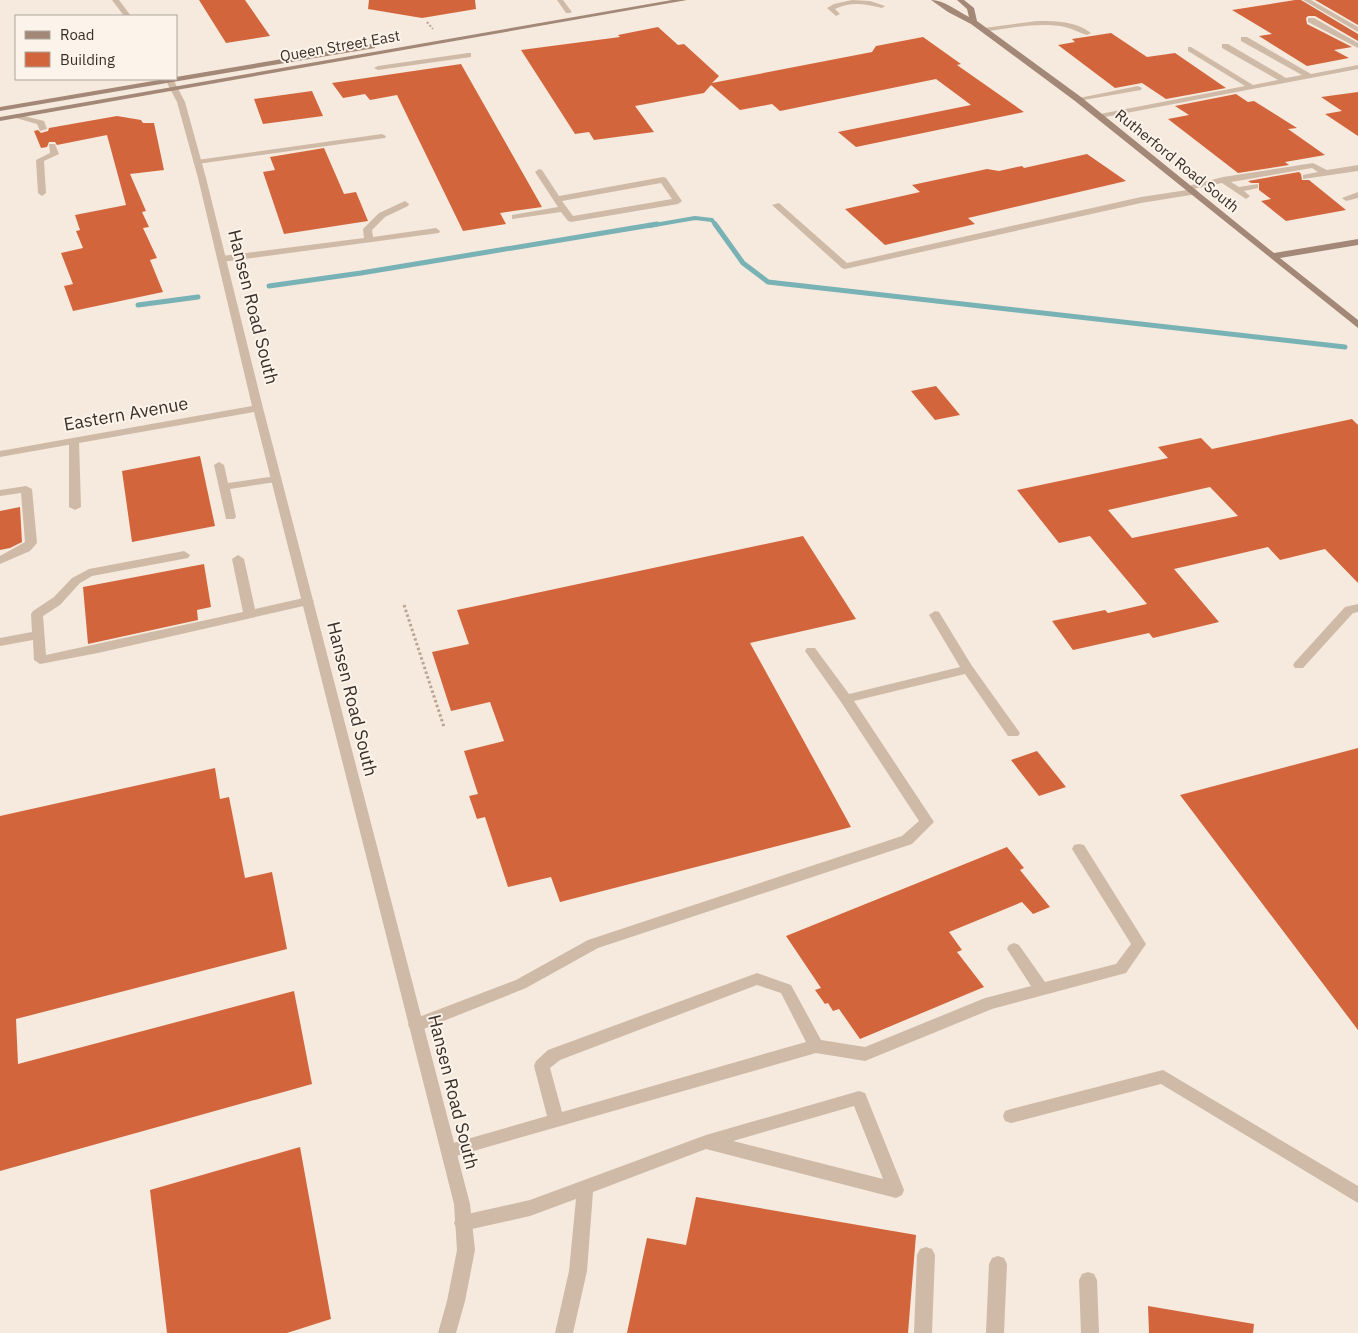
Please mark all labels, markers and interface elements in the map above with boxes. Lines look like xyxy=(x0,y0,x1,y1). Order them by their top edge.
legend xyxy=(15,15,178,80)
text: Road xyxy=(60,25,95,44)
street label: Queen Street East xyxy=(278,26,401,65)
text: Building xyxy=(60,50,115,69)
street label: Rutherford Road South xyxy=(1111,105,1243,216)
street label: Hansen Road South xyxy=(223,227,284,387)
street label: Eastern Avenue xyxy=(62,391,190,436)
street label: Hansen Road South xyxy=(322,619,383,779)
street label: Hansen Road South xyxy=(423,1012,484,1172)

